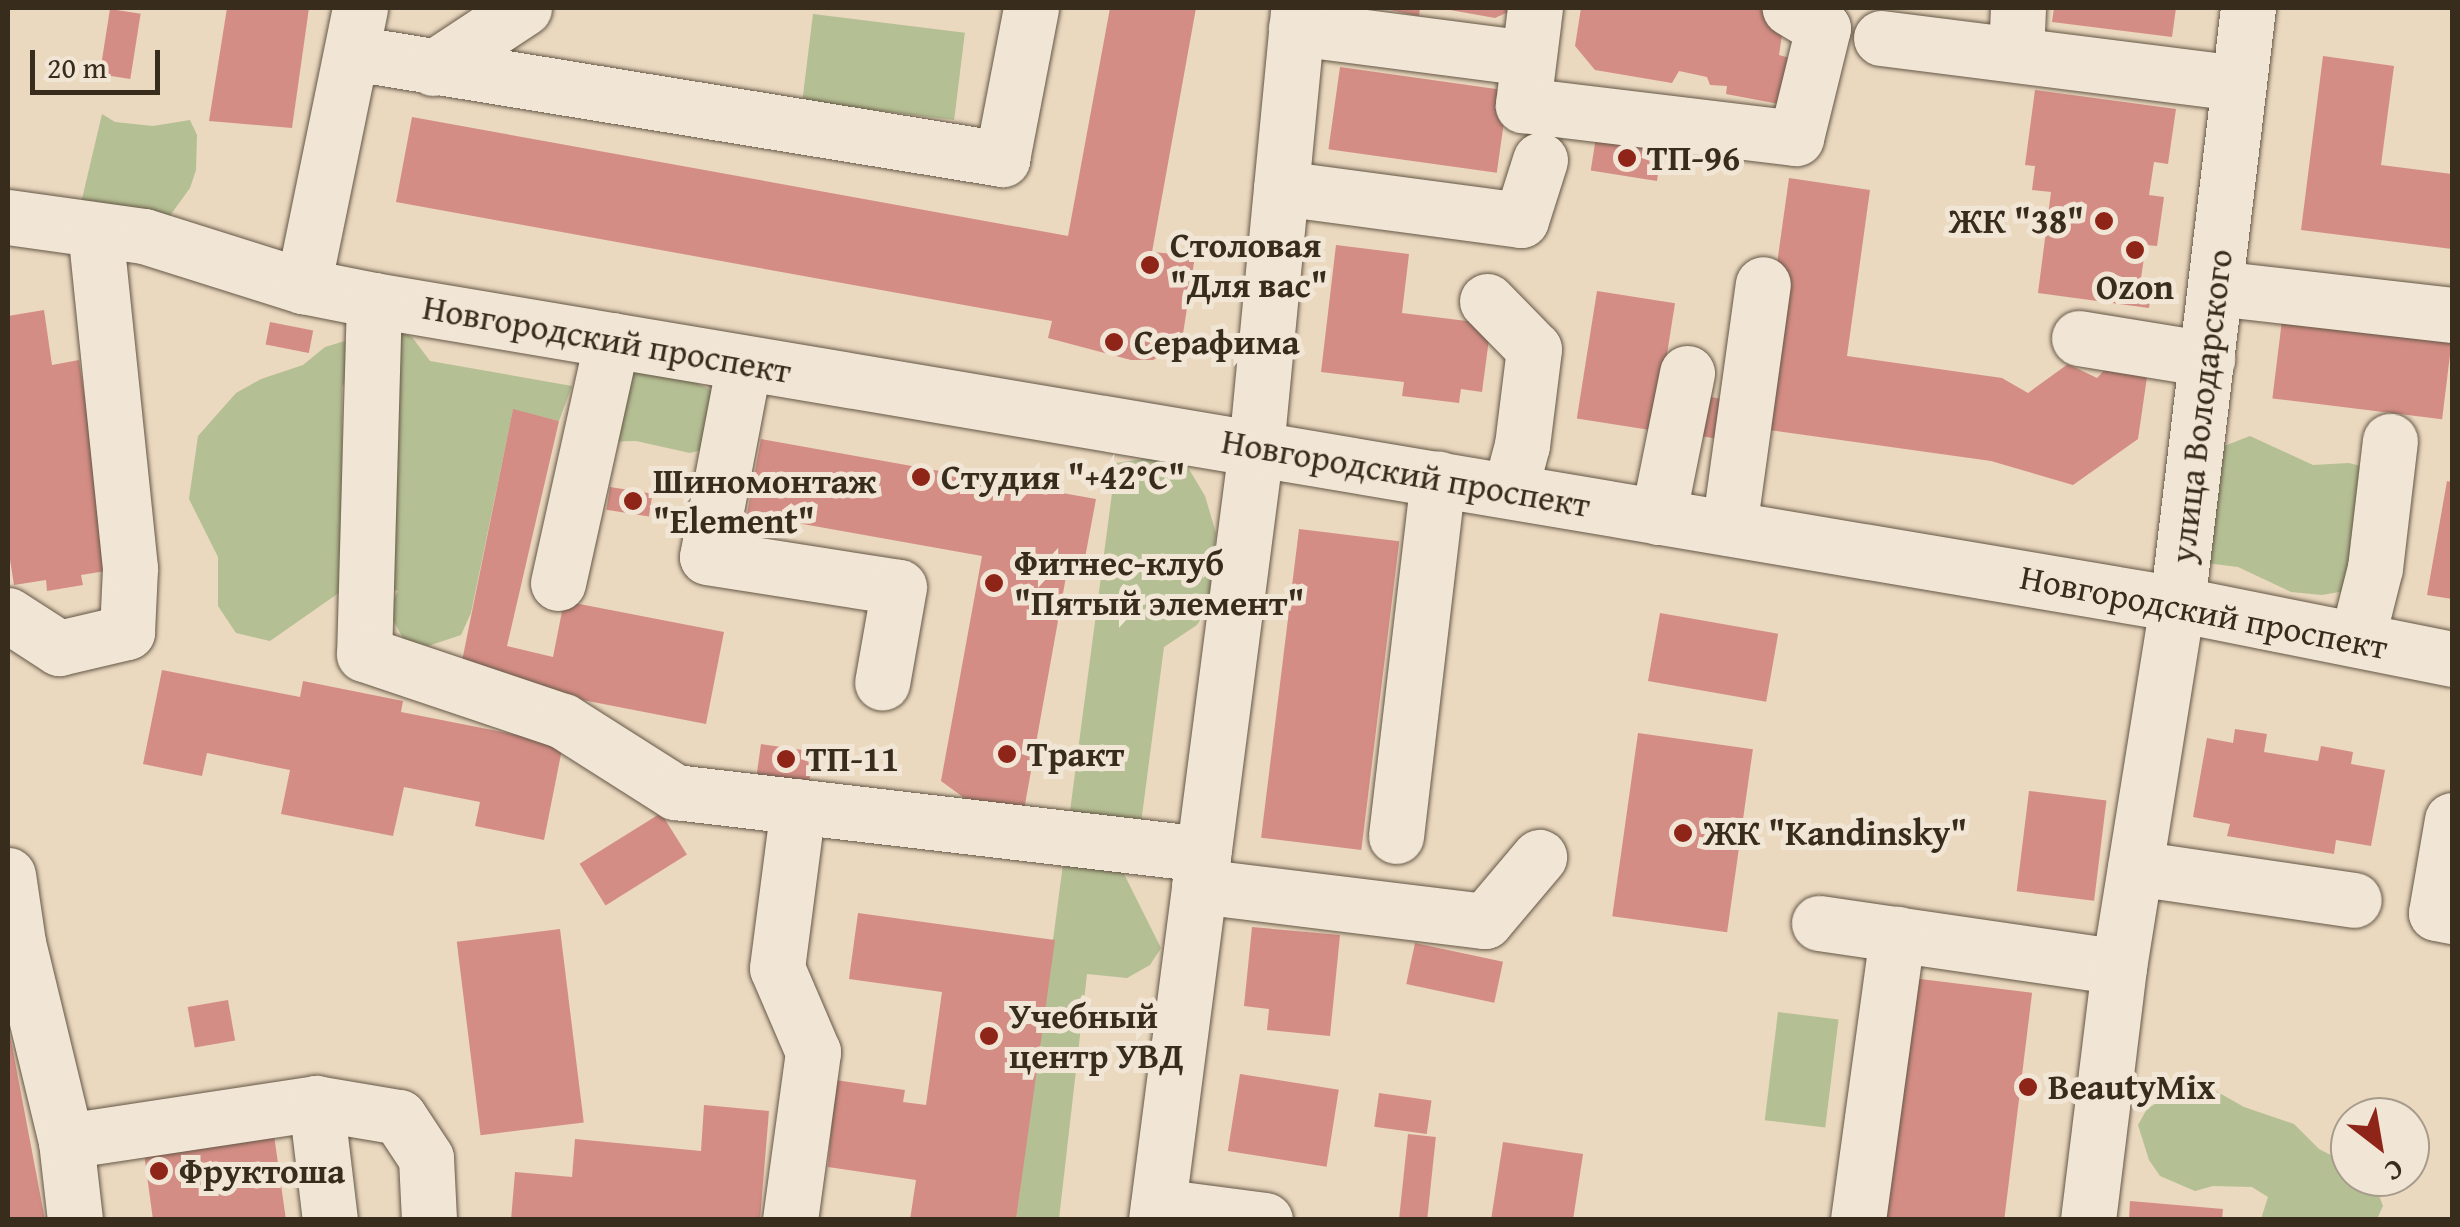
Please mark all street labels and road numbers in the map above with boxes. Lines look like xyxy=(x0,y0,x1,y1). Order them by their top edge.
street label: улица Володарского xyxy=(2161,247,2241,565)
street label: Новгородский проспект xyxy=(420,286,794,392)
street label: Новгородский проспект xyxy=(1219,420,1593,526)
street label: Новгородский проспект xyxy=(2017,556,2391,668)

